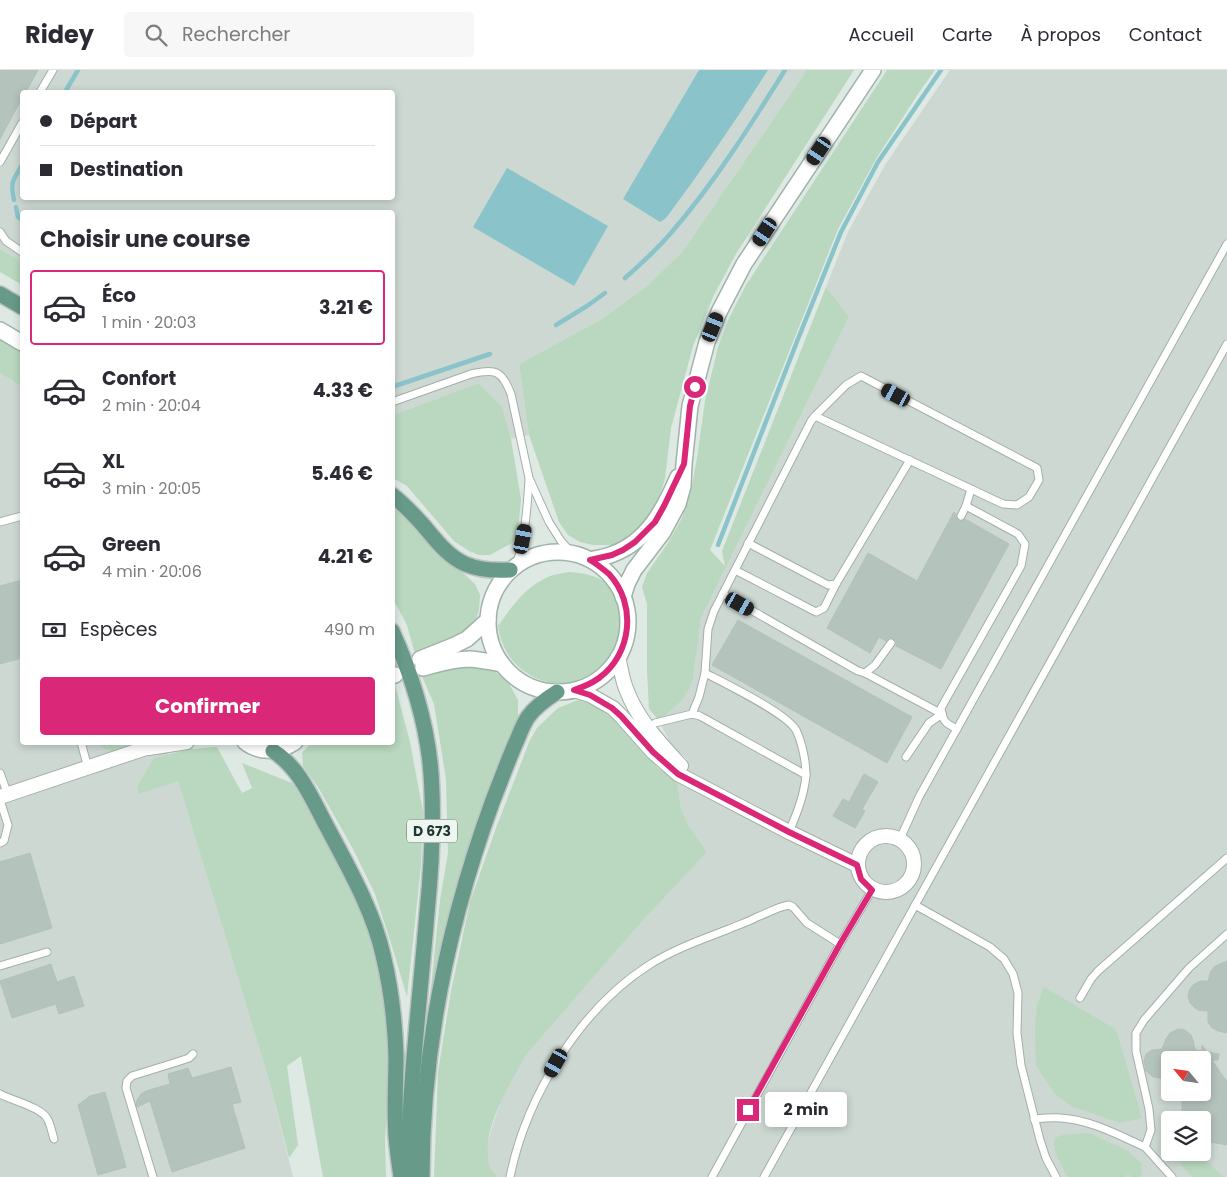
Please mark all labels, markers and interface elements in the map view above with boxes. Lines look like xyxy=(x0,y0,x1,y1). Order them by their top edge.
search box xyxy=(124,12,474,57)
text: Ridey xyxy=(25,18,94,51)
icon: search xyxy=(142,21,170,49)
text: Rechercher xyxy=(182,21,290,48)
text: Accueil xyxy=(848,22,914,47)
text: Carte xyxy=(942,22,992,47)
text: À propos xyxy=(1020,22,1101,47)
text: Contact xyxy=(1129,22,1202,47)
text: Départ xyxy=(70,108,137,135)
car xyxy=(804,134,833,168)
text: Destination xyxy=(70,156,183,183)
car xyxy=(750,215,779,249)
text: Choisir une course xyxy=(40,224,250,255)
text: Éco xyxy=(102,282,136,309)
icon: car xyxy=(42,285,87,330)
text: 3.21 € xyxy=(319,294,373,321)
car xyxy=(700,310,725,344)
text: 1 min · 20:03 xyxy=(102,311,196,334)
text: Confort xyxy=(102,365,176,392)
icon: car xyxy=(42,368,87,413)
route start xyxy=(684,376,706,398)
text: 4.33 € xyxy=(313,377,373,404)
car xyxy=(879,381,912,409)
text: 2 min · 20:04 xyxy=(102,394,201,417)
text: XL xyxy=(102,448,125,475)
icon: car xyxy=(42,451,87,496)
text: 5.46 € xyxy=(311,460,373,487)
text: 3 min · 20:05 xyxy=(102,477,201,500)
car xyxy=(512,523,533,555)
text: Green xyxy=(102,531,161,558)
icon: car xyxy=(42,534,87,579)
text: 4.21 € xyxy=(318,543,373,570)
text: 4 min · 20:06 xyxy=(102,560,202,583)
car xyxy=(723,590,756,618)
icon: cash xyxy=(40,616,68,644)
text: Espèces xyxy=(80,616,158,643)
text: 490 m xyxy=(324,618,375,641)
button: Confirmer xyxy=(40,677,375,735)
road number: D 673 xyxy=(407,819,457,842)
car xyxy=(542,1046,569,1080)
north arrow xyxy=(1161,1051,1211,1101)
map controls xyxy=(1161,1051,1211,1161)
callout: 2 min xyxy=(766,1092,848,1128)
text: 2 min xyxy=(784,1098,828,1121)
route end xyxy=(737,1099,759,1121)
button: layers xyxy=(1161,1111,1211,1161)

